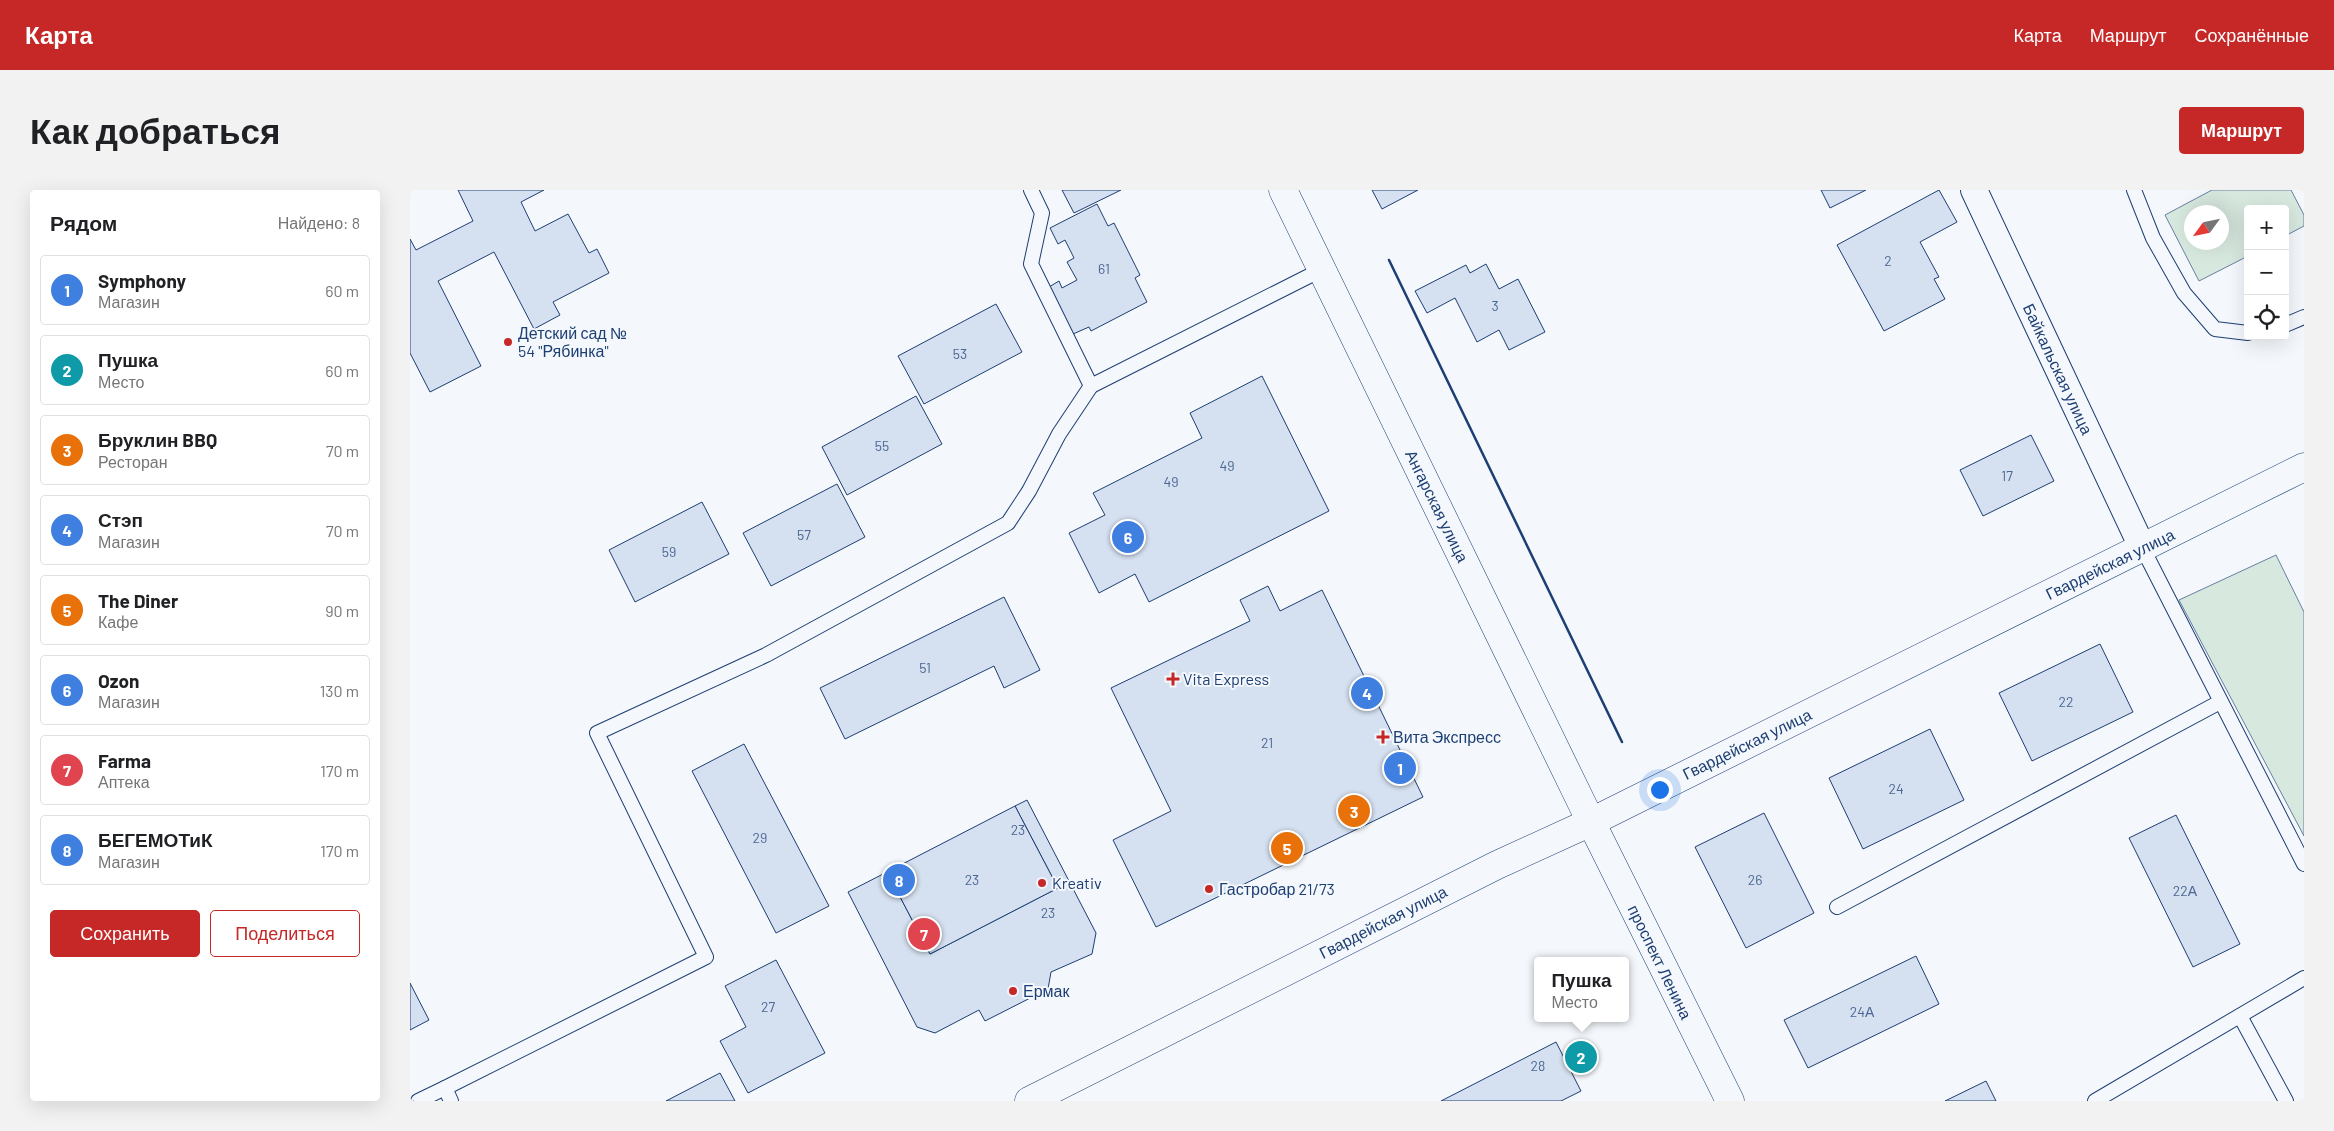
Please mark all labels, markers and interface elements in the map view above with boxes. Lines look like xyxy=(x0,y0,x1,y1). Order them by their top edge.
text: Карта xyxy=(25,20,93,49)
text: Карта xyxy=(2014,24,2062,46)
text: Маршрут xyxy=(2090,24,2166,46)
text: Сохранённые xyxy=(2194,24,2309,46)
button: Маршрут xyxy=(2179,107,2304,154)
text: Как добраться xyxy=(30,109,280,151)
north arrow xyxy=(2184,205,2229,250)
map controls xyxy=(2244,205,2289,340)
button: + xyxy=(2244,205,2289,250)
text: Рядом xyxy=(50,210,117,235)
text: Найдено: 8 xyxy=(278,213,360,232)
button: − xyxy=(2244,250,2289,295)
house number: 2 xyxy=(1884,252,1892,269)
house number: 61 xyxy=(1098,260,1110,277)
text: Symphony xyxy=(98,269,186,292)
text: 1 xyxy=(64,281,70,300)
text: 60 m xyxy=(325,281,359,300)
text: Магазин xyxy=(98,292,160,311)
button: locate xyxy=(2244,295,2289,340)
house number: 3 xyxy=(1491,297,1499,314)
street label: Байкальская улица xyxy=(2020,300,2097,437)
place label: Детский сад № 54 "Рябинка" xyxy=(518,323,627,360)
marker: Детский сад № 54 "Рябинка" xyxy=(502,336,514,348)
house number: 53 xyxy=(953,345,967,362)
text: Пушка xyxy=(98,348,158,371)
text: 2 xyxy=(63,361,71,380)
text: 60 m xyxy=(325,361,359,380)
text: Место xyxy=(98,372,144,391)
text: Бруклин BBQ xyxy=(98,428,217,451)
house number: 55 xyxy=(875,437,889,454)
text: 3 xyxy=(63,441,71,460)
text: 70 m xyxy=(326,441,359,460)
street label: Ангарская улица xyxy=(1402,446,1473,565)
text: Ресторан xyxy=(98,452,168,471)
house number: 49 xyxy=(1219,457,1235,474)
house number: 17 xyxy=(2001,467,2013,484)
house number: 49 xyxy=(1163,473,1179,490)
text: Стэп xyxy=(98,508,143,531)
pin: 6 xyxy=(1112,518,1144,556)
text: 4 xyxy=(62,521,72,540)
text: 70 m xyxy=(326,521,359,540)
street label: Гвардейская улица xyxy=(2042,524,2177,603)
house number: 57 xyxy=(797,526,811,543)
text: Магазин xyxy=(98,532,160,551)
house number: 59 xyxy=(662,543,676,560)
text: The Diner xyxy=(98,589,178,612)
text: 5 xyxy=(63,601,71,620)
text: 90 m xyxy=(325,601,359,620)
text: Кафе xyxy=(98,612,138,631)
house number: 51 xyxy=(919,659,931,676)
text: Ozon xyxy=(98,669,140,692)
place label: Vita Express xyxy=(1183,669,1269,688)
marker: Vita Express xyxy=(1167,673,1179,685)
pin: 4 xyxy=(1351,674,1383,712)
text: 6 xyxy=(63,681,71,700)
text: 130 m xyxy=(320,681,359,700)
text: Магазин xyxy=(98,692,160,711)
house number: 22 xyxy=(2058,693,2074,710)
street label: Гвардейская улица xyxy=(1679,704,1814,783)
place label: Вита Экспресс xyxy=(1393,727,1501,746)
marker: Вита Экспресс xyxy=(1377,731,1389,743)
house number: 21 xyxy=(1261,734,1273,751)
text: Farma xyxy=(98,749,151,772)
pin: 1 xyxy=(1384,749,1416,787)
text: 7 xyxy=(63,761,71,780)
text: 170 m xyxy=(320,761,359,780)
text: Аптека xyxy=(98,772,150,791)
your location xyxy=(1647,777,1673,803)
house number: 24 xyxy=(1888,780,1904,797)
pin: 3 xyxy=(1338,792,1370,830)
house number: 23 xyxy=(1011,821,1025,838)
text: БЕГЕМОТиК xyxy=(98,828,213,851)
house number: 29 xyxy=(753,829,767,846)
pin: 5 xyxy=(1271,829,1303,867)
text: 8 xyxy=(63,841,71,860)
text: 170 m xyxy=(320,841,359,860)
text: Магазин xyxy=(98,852,160,871)
pin: 8 xyxy=(883,861,915,899)
house number: 23 xyxy=(965,871,979,888)
house number: 26 xyxy=(1748,871,1762,888)
place label: Kreativ xyxy=(1052,873,1102,892)
marker: Kreativ xyxy=(1036,877,1048,889)
place label: Гастробар 21/73 xyxy=(1219,879,1335,898)
street label: Гвардейская улица xyxy=(1316,881,1450,962)
house number: 22А xyxy=(2173,882,2198,899)
marker: Гастробар 21/73 xyxy=(1203,883,1215,895)
street label: проспект Ленина xyxy=(1625,902,1696,1022)
house number: 23 xyxy=(1041,904,1055,921)
button: Сохранить xyxy=(50,910,200,957)
button: Поделиться xyxy=(210,910,360,957)
pin: 7 xyxy=(908,915,940,953)
popup xyxy=(1534,957,1629,1022)
text: Пушка xyxy=(1551,968,1612,991)
place label: Ермак xyxy=(1023,981,1070,1000)
marker: Ермак xyxy=(1007,985,1019,997)
text: Место xyxy=(1551,992,1598,1011)
house number: 27 xyxy=(761,998,775,1015)
house number: 24А xyxy=(1850,1003,1875,1020)
pin: 2 xyxy=(1565,1038,1597,1076)
house number: 28 xyxy=(1531,1057,1545,1074)

